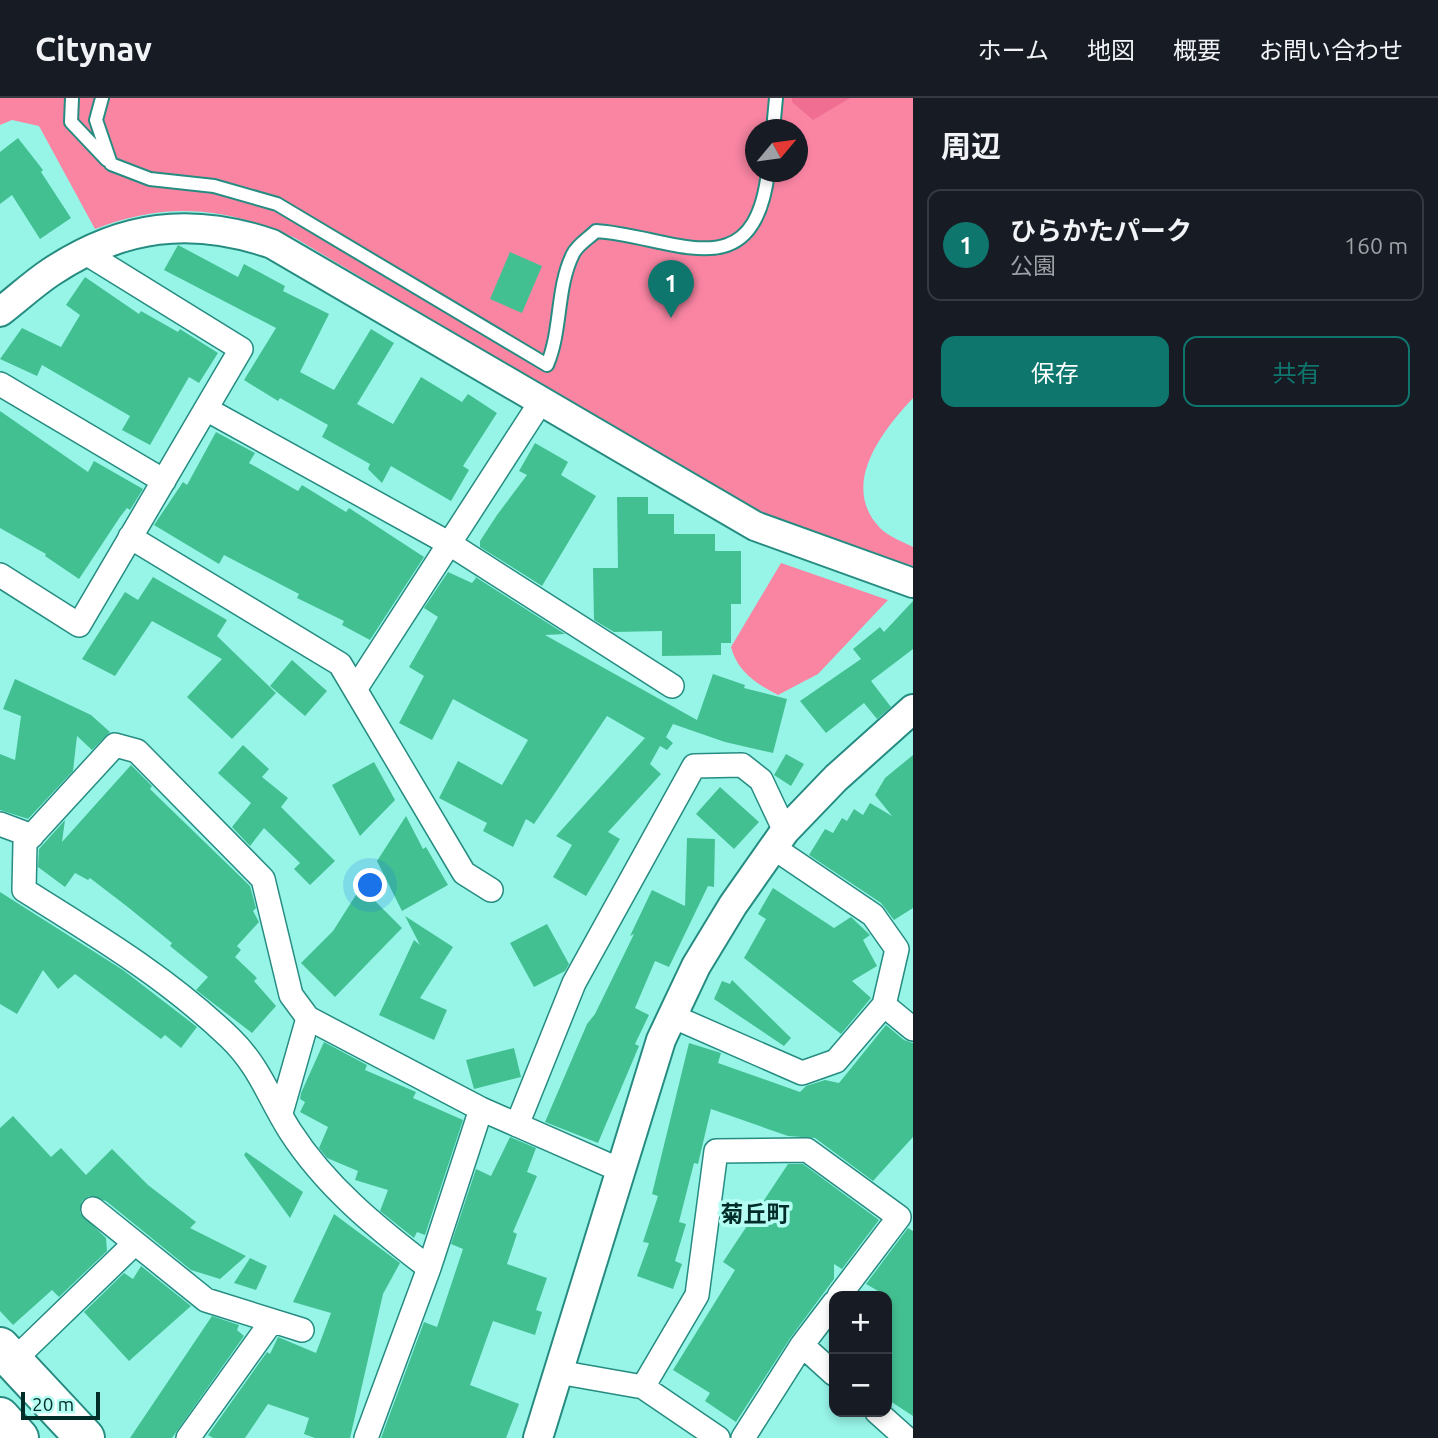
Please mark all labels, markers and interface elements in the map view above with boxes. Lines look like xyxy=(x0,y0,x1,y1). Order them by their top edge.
text: Citynav xyxy=(35,30,152,67)
text: ホーム xyxy=(978,37,1049,64)
text: 地図 xyxy=(1087,37,1135,64)
text: 概要 xyxy=(1173,37,1221,64)
text: お問い合わせ xyxy=(1259,37,1403,64)
north arrow xyxy=(745,119,808,182)
text: 周辺 xyxy=(941,129,1001,163)
text: ひらかたパーク xyxy=(1010,216,1192,245)
text: 1 xyxy=(960,233,972,258)
text: 160 m xyxy=(1344,233,1408,258)
text: 公園 xyxy=(1010,253,1056,278)
pin: 1 xyxy=(648,260,694,318)
button: 保存 xyxy=(941,336,1169,407)
button: 共有 xyxy=(1183,336,1410,407)
your location xyxy=(353,868,387,902)
district label: 菊丘町 xyxy=(721,1201,790,1226)
map controls xyxy=(829,1291,892,1417)
button: + xyxy=(829,1291,892,1354)
button: − xyxy=(829,1354,892,1417)
scale bar xyxy=(21,1389,100,1421)
text: 20 m xyxy=(32,1393,74,1415)

